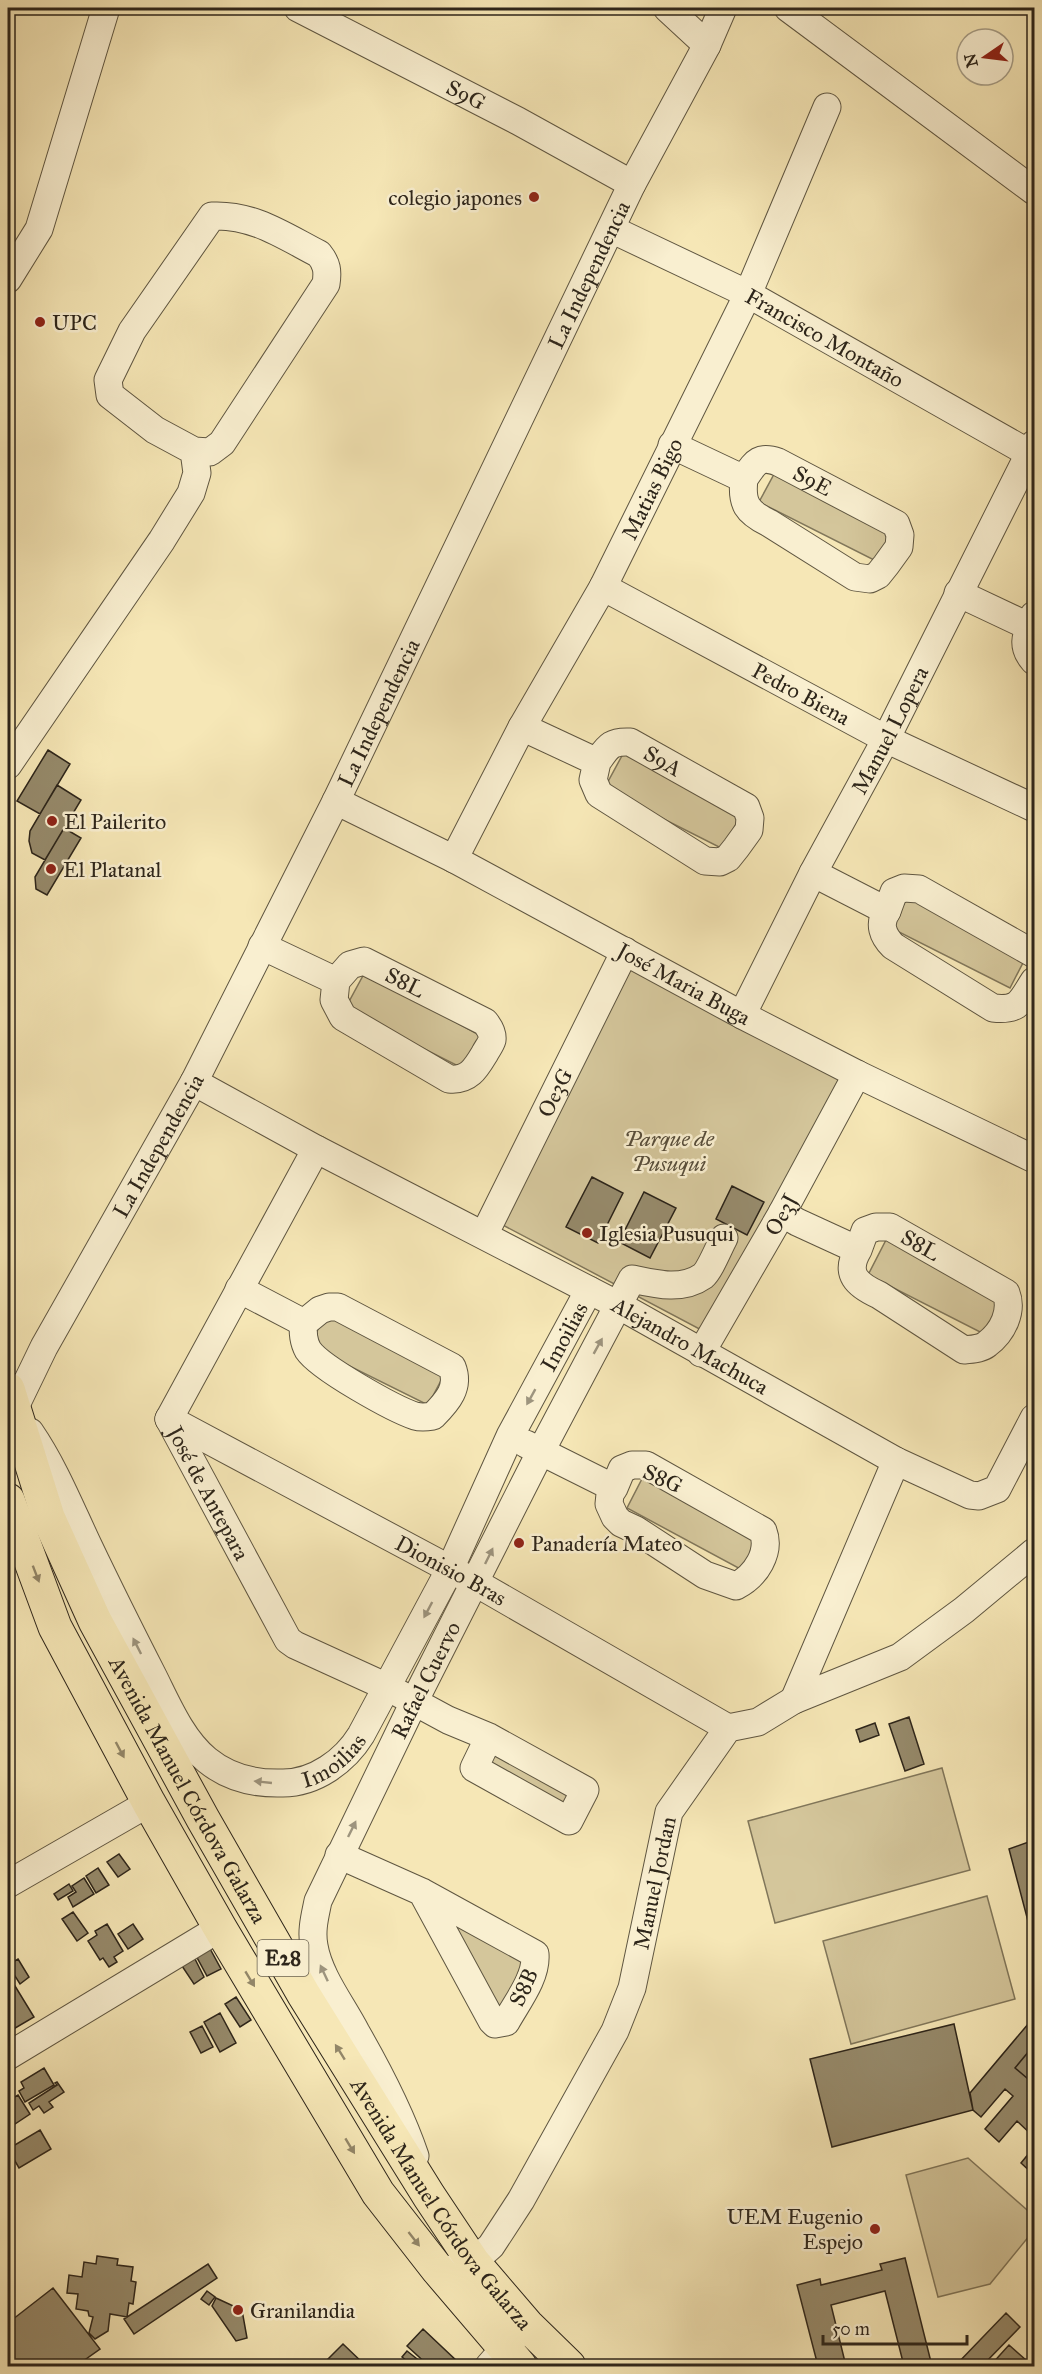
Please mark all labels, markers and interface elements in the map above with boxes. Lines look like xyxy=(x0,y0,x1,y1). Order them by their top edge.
north arrow xyxy=(955,27,1015,87)
text: N xyxy=(960,51,982,69)
street label: S9G xyxy=(442,74,490,116)
place label: colegio japones xyxy=(388,184,522,211)
marker: colegio japones xyxy=(527,190,541,204)
street label: La Independencia xyxy=(542,196,636,353)
street label: Francisco Montaño xyxy=(741,282,909,394)
place label: UPC xyxy=(52,309,97,336)
marker: UPC xyxy=(33,315,47,329)
street label: Matias Bigo xyxy=(616,434,689,544)
street label: S9E xyxy=(788,459,837,502)
street label: La Independencia xyxy=(332,634,426,791)
street label: Pedro Biena xyxy=(747,657,855,732)
street label: Manuel Lopera xyxy=(846,661,935,799)
street label: S9A xyxy=(639,740,687,782)
place label: El Pailerito xyxy=(64,808,166,835)
marker: El Pailerito xyxy=(45,814,59,828)
place label: El Platanal xyxy=(63,856,162,883)
marker: El Platanal xyxy=(44,862,58,876)
street label: José Maria Buga xyxy=(611,936,756,1031)
street label: S8L xyxy=(381,961,429,1003)
street label: Oe3G xyxy=(532,1064,579,1122)
street label: La Independencia xyxy=(107,1069,210,1223)
park label: Parque de Pusuqui xyxy=(624,1125,715,1177)
street label: Oe3J xyxy=(759,1189,804,1240)
place label: Iglesia Pusuqui xyxy=(599,1220,734,1247)
street label: S8L xyxy=(896,1223,945,1267)
marker: Iglesia Pusuqui xyxy=(580,1226,594,1240)
street label: Alejandro Machuca xyxy=(606,1291,774,1401)
street label: Imoilias xyxy=(535,1298,594,1376)
one-way arrow xyxy=(593,1337,603,1354)
one-way arrow xyxy=(526,1389,536,1406)
street label: José de Antepara xyxy=(160,1420,256,1565)
street label: S8G xyxy=(639,1458,687,1499)
street label: Dionisio Bras xyxy=(391,1529,511,1612)
place label: Panadería Mateo xyxy=(531,1530,682,1557)
marker: Panadería Mateo xyxy=(512,1536,526,1550)
one-way arrow xyxy=(484,1548,493,1565)
one-way arrow xyxy=(31,1566,41,1584)
one-way arrow xyxy=(423,1602,433,1619)
street label: Rafael Cuervo xyxy=(385,1617,466,1743)
one-way arrow xyxy=(133,1637,143,1655)
street label: Avenida Manuel Córdova Galarza xyxy=(102,1651,273,1929)
street label: Imoilias xyxy=(298,1729,372,1794)
one-way arrow xyxy=(116,1741,125,1758)
one-way arrow xyxy=(253,1778,272,1787)
street label: Manuel Jordan xyxy=(627,1814,682,1952)
one-way arrow xyxy=(347,1820,357,1837)
road number: E28 xyxy=(258,1940,308,1976)
one-way arrow xyxy=(320,1964,329,1981)
street label: S8B xyxy=(503,1964,544,2011)
one-way arrow xyxy=(244,1971,255,1987)
one-way arrow xyxy=(334,2044,345,2060)
street label: Avenida Manuel Córdova Galarza xyxy=(344,2072,539,2336)
one-way arrow xyxy=(344,2138,355,2154)
place label: UEM Eugenio Espejo xyxy=(726,2203,863,2255)
marker: UEM Eugenio Espejo xyxy=(868,2222,882,2236)
one-way arrow xyxy=(407,2232,419,2247)
place label: Granilandia xyxy=(250,2297,356,2324)
marker: Granilandia xyxy=(231,2303,245,2317)
scale bar xyxy=(823,2308,967,2346)
text: 50 m xyxy=(832,2318,870,2340)

